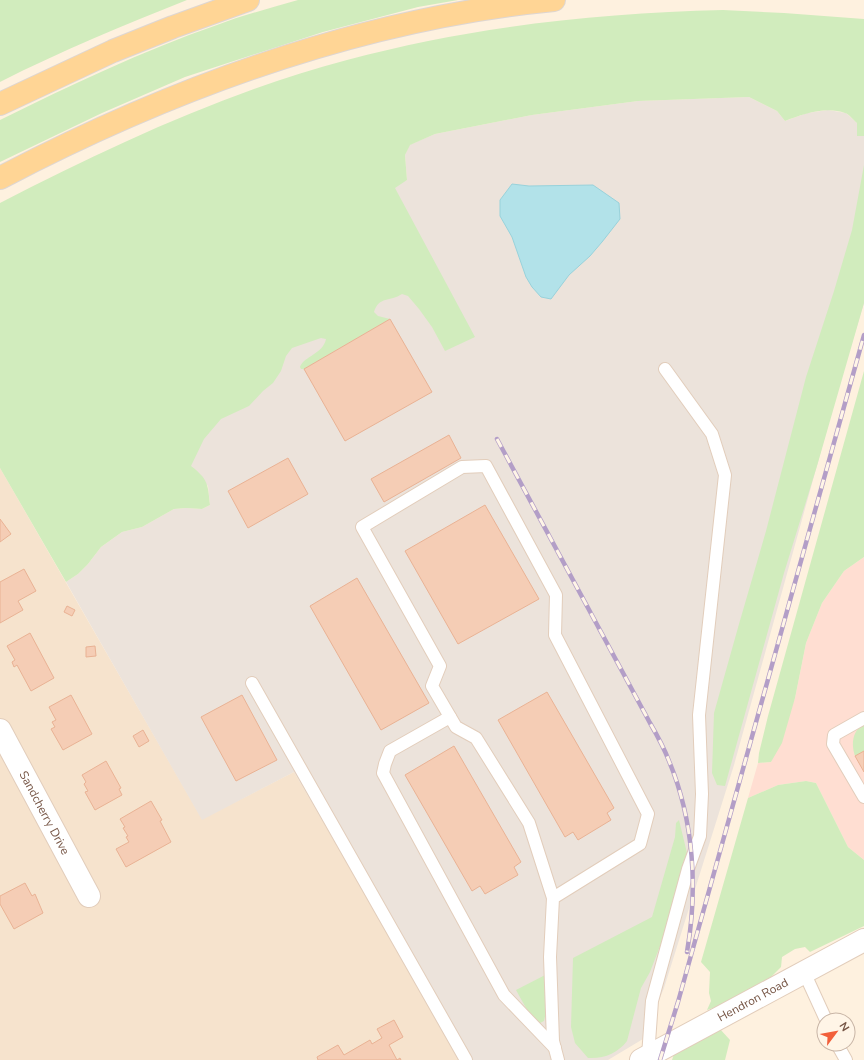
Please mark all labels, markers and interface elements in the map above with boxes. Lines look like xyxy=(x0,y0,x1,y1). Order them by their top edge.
street label: Sandcherry Drive xyxy=(15,768,73,858)
street label: Hendron Road xyxy=(715,974,791,1025)
north arrow xyxy=(816,1012,856,1052)
text: N xyxy=(836,1019,853,1034)

